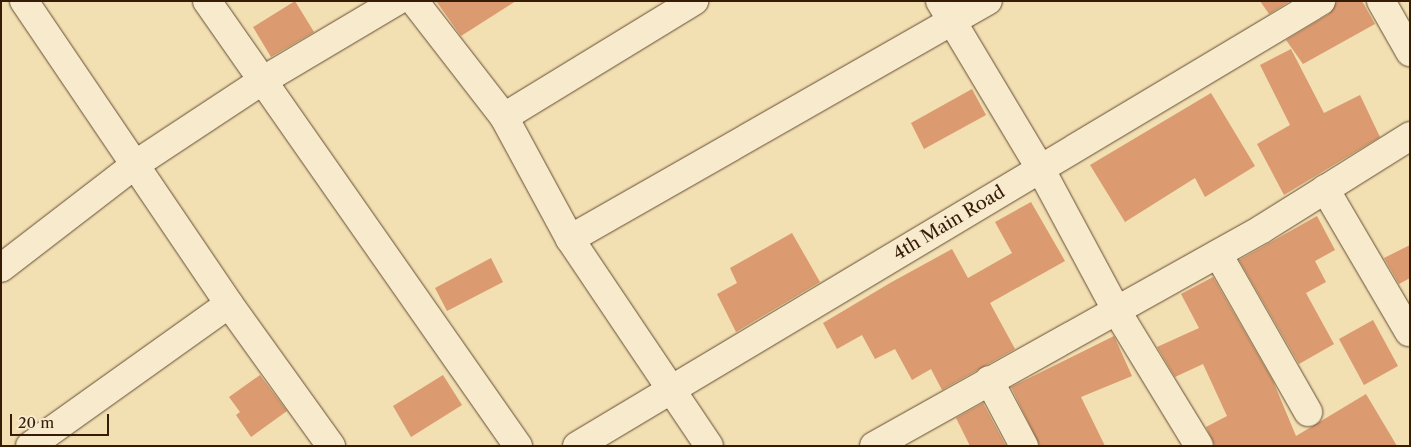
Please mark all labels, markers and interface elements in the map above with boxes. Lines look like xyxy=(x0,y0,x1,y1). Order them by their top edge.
street label: 4th Main Road xyxy=(889,181,1009,265)
scale bar xyxy=(12,404,111,436)
text: 20 m xyxy=(18,413,54,432)

